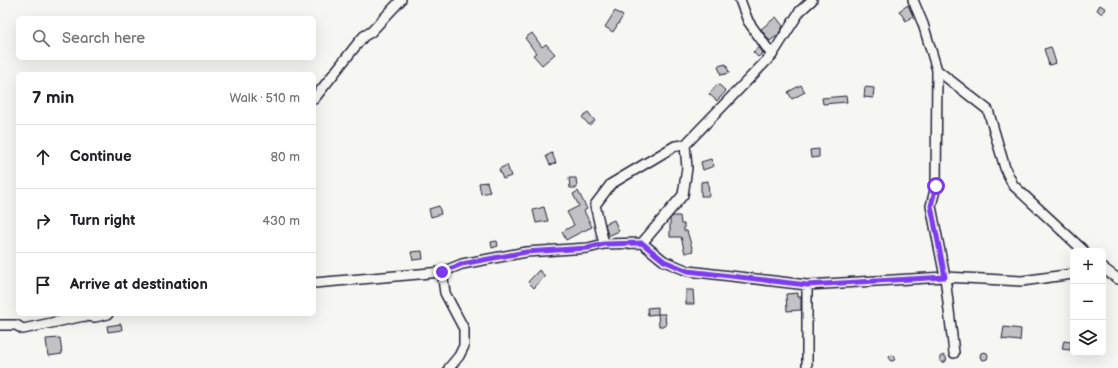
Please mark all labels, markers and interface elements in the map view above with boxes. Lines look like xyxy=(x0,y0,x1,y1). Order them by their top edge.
search box xyxy=(16,16,316,60)
icon: search xyxy=(30,27,52,49)
text: Search here xyxy=(62,29,145,48)
text: 7 min xyxy=(32,88,74,108)
text: Walk · 510 m xyxy=(229,90,300,106)
icon: ahead xyxy=(32,146,54,168)
text: Continue xyxy=(70,147,132,166)
text: 80 m xyxy=(271,149,300,165)
route start xyxy=(927,177,945,195)
icon: right xyxy=(32,210,54,232)
text: Turn right xyxy=(70,211,135,230)
text: 430 m xyxy=(262,213,300,229)
map controls xyxy=(1070,248,1106,356)
button: + xyxy=(1070,248,1106,284)
route end xyxy=(433,263,451,281)
icon: arrive xyxy=(32,274,54,296)
text: Arrive at destination xyxy=(70,275,208,294)
button: − xyxy=(1070,284,1106,320)
button: layers xyxy=(1070,320,1106,356)

